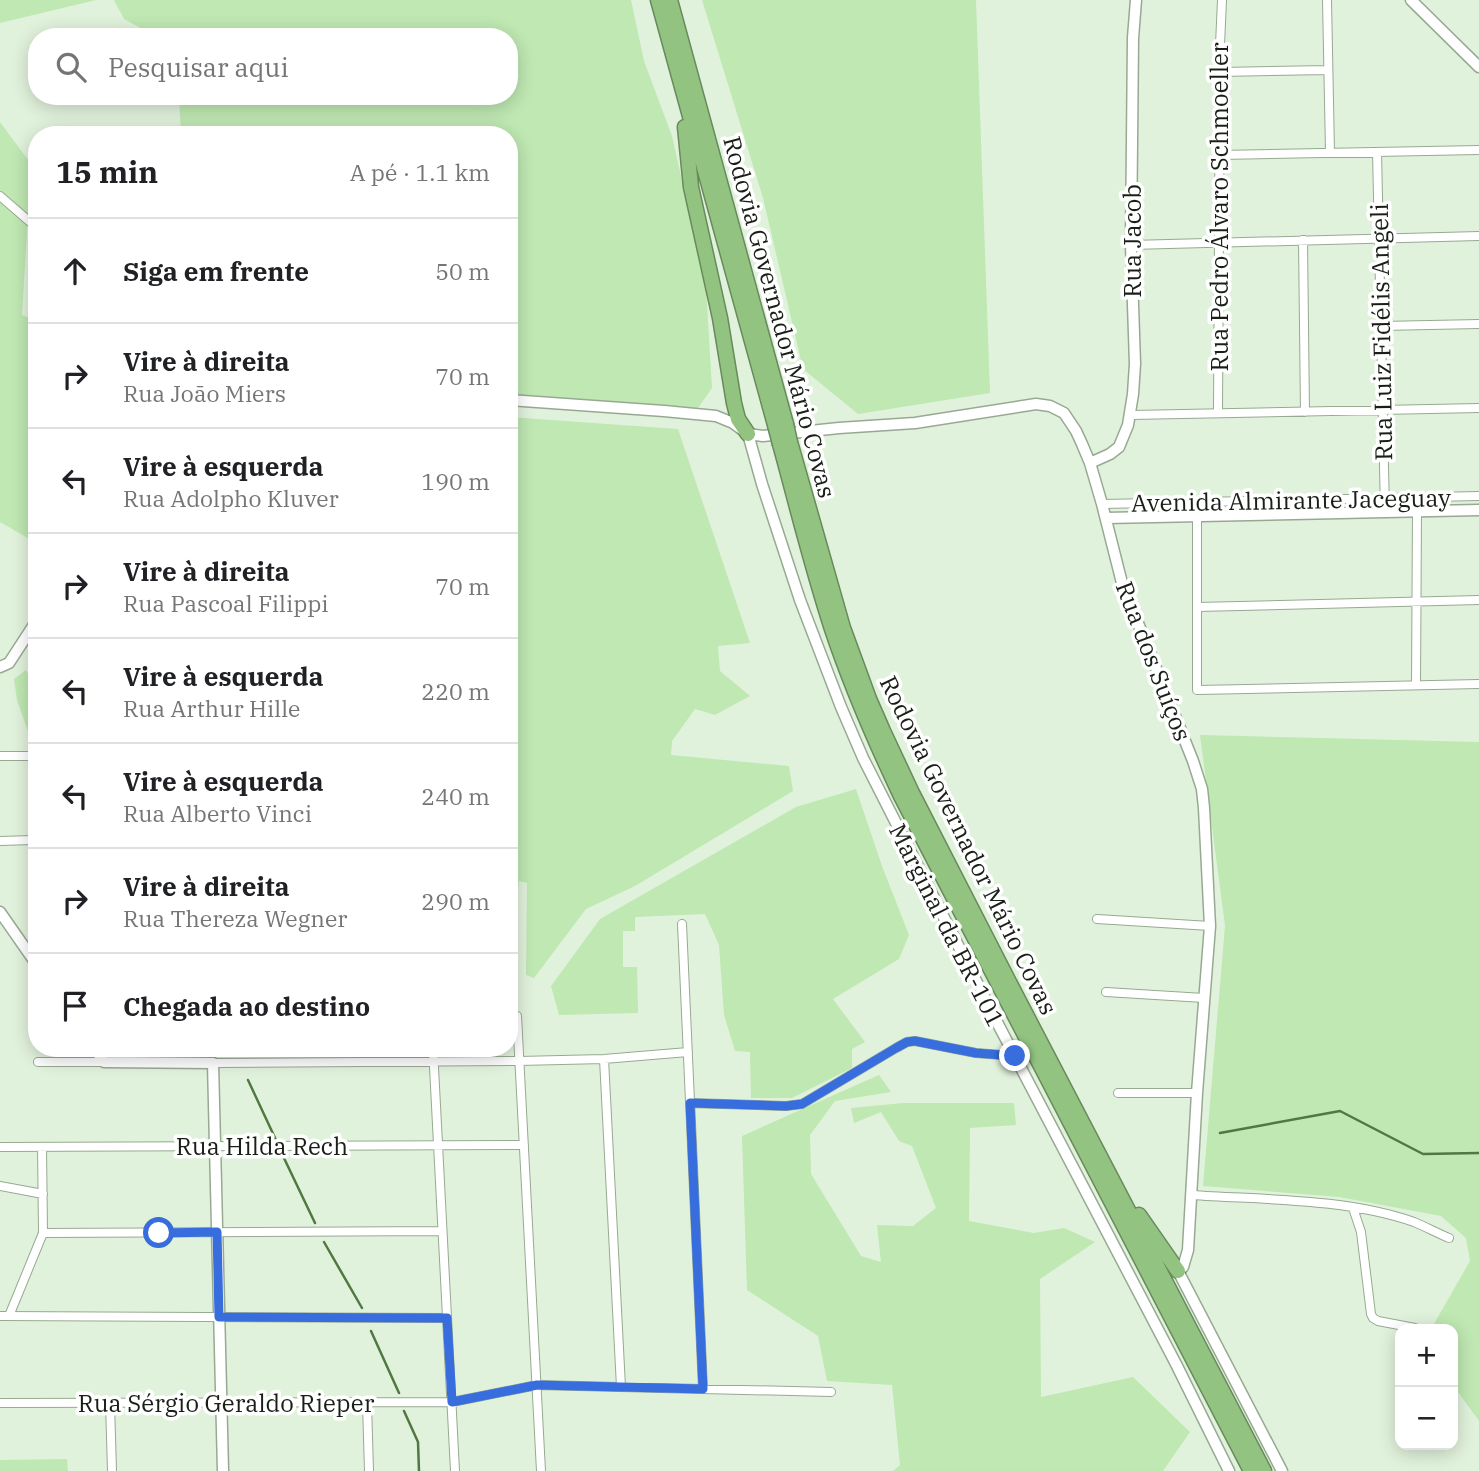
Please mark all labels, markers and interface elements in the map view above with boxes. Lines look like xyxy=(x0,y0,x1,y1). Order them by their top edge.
search box xyxy=(28,28,518,105)
street label: Rua Pedro Álvaro Schmoeller xyxy=(1203,42,1235,372)
icon: search xyxy=(52,48,90,86)
text: Pesquisar aqui xyxy=(108,50,289,84)
street label: Rodovia Governador Mário Covas xyxy=(716,133,844,501)
text: 15 min xyxy=(56,152,158,191)
text: A pé · 1.1 km xyxy=(350,157,490,187)
street label: Rua Jacob xyxy=(1116,184,1148,298)
street label: Rua Luiz Fidélis Angeli xyxy=(1363,203,1399,461)
icon: ahead xyxy=(56,252,94,290)
text: Siga em frente xyxy=(123,254,309,288)
text: 50 m xyxy=(435,256,490,286)
text: Vire à direita xyxy=(123,344,290,378)
icon: right xyxy=(56,357,94,395)
text: 70 m xyxy=(435,361,490,391)
text: Rua João Miers xyxy=(123,378,286,408)
text: Vire à esquerda xyxy=(123,449,324,483)
icon: left xyxy=(56,462,94,500)
text: 190 m xyxy=(421,466,490,496)
street label: Avenida Almirante Jaceguay xyxy=(1131,481,1451,519)
text: Rua Adolpho Kluver xyxy=(123,483,339,513)
text: Vire à direita xyxy=(123,554,290,588)
icon: right xyxy=(56,567,94,605)
text: 70 m xyxy=(435,571,490,601)
street label: Rua dos Suíços xyxy=(1109,576,1199,746)
text: Rua Pascoal Filippi xyxy=(123,588,329,618)
text: Vire à esquerda xyxy=(123,659,324,693)
street label: Rodovia Governador Mário Covas xyxy=(873,670,1065,1020)
icon: left xyxy=(56,672,94,710)
text: 220 m xyxy=(421,676,490,706)
text: Rua Arthur Hille xyxy=(123,693,300,723)
text: Vire à esquerda xyxy=(123,764,324,798)
icon: left xyxy=(56,777,94,815)
text: 240 m xyxy=(421,781,490,811)
text: Rua Alberto Vinci xyxy=(123,798,312,828)
street label: Marginal da BR-101 xyxy=(882,818,1012,1032)
text: Vire à direita xyxy=(123,869,290,903)
icon: right xyxy=(56,882,94,920)
text: 290 m xyxy=(421,886,490,916)
text: Rua Thereza Wegner xyxy=(123,903,347,933)
icon: arrive xyxy=(56,987,94,1025)
text: Chegada ao destino xyxy=(123,989,370,1023)
route end xyxy=(999,1040,1030,1071)
street label: Rua Hilda Rech xyxy=(176,1130,348,1162)
route start xyxy=(143,1217,174,1248)
map controls xyxy=(1395,1324,1458,1450)
button: + xyxy=(1395,1324,1458,1387)
street label: Rua Sérgio Geraldo Rieper xyxy=(78,1387,375,1419)
button: − xyxy=(1395,1387,1458,1450)

